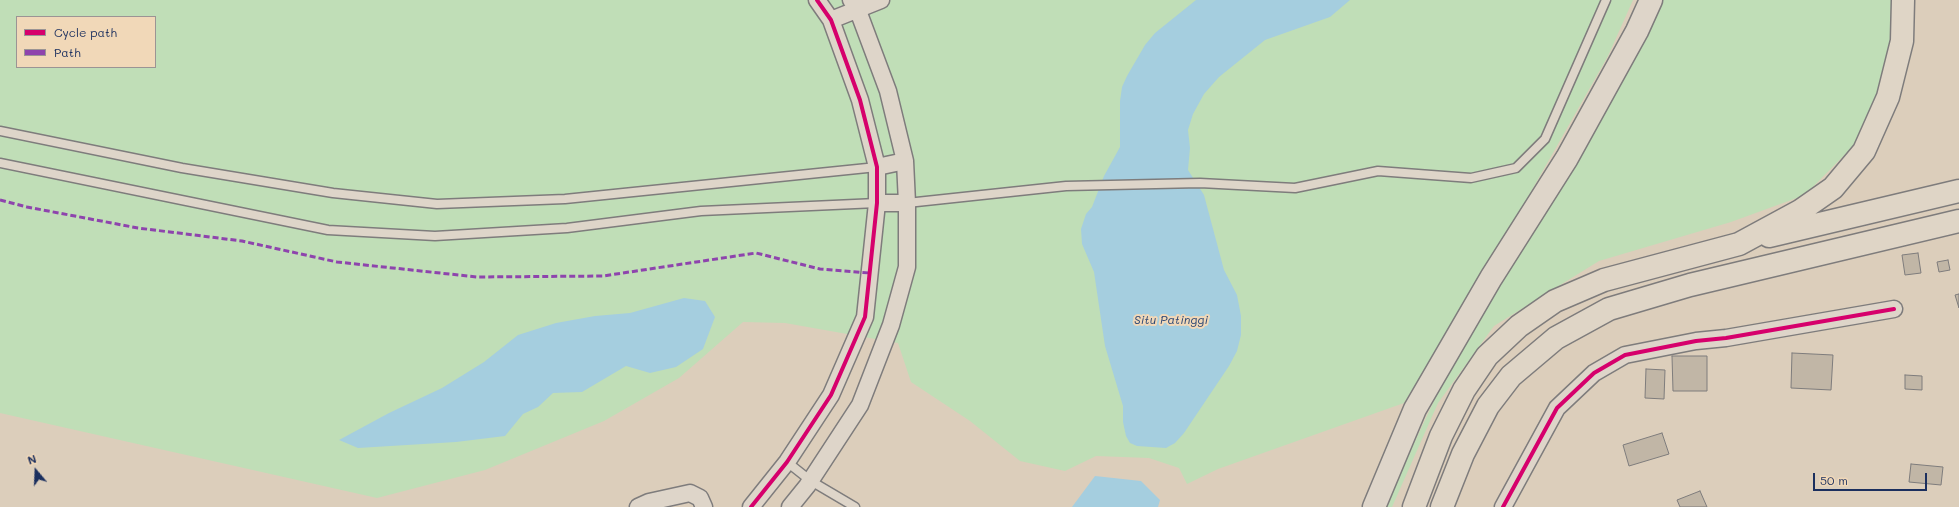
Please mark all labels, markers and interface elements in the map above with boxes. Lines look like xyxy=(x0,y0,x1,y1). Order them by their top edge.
legend xyxy=(16,16,156,68)
text: Cycle path xyxy=(54,24,117,40)
text: Path xyxy=(54,44,81,60)
water label: Situ Patinggi xyxy=(1134,313,1208,327)
north arrow xyxy=(16,451,56,491)
text: N xyxy=(26,451,38,468)
scale bar xyxy=(1815,465,1929,491)
text: 50 m xyxy=(1820,472,1848,488)

